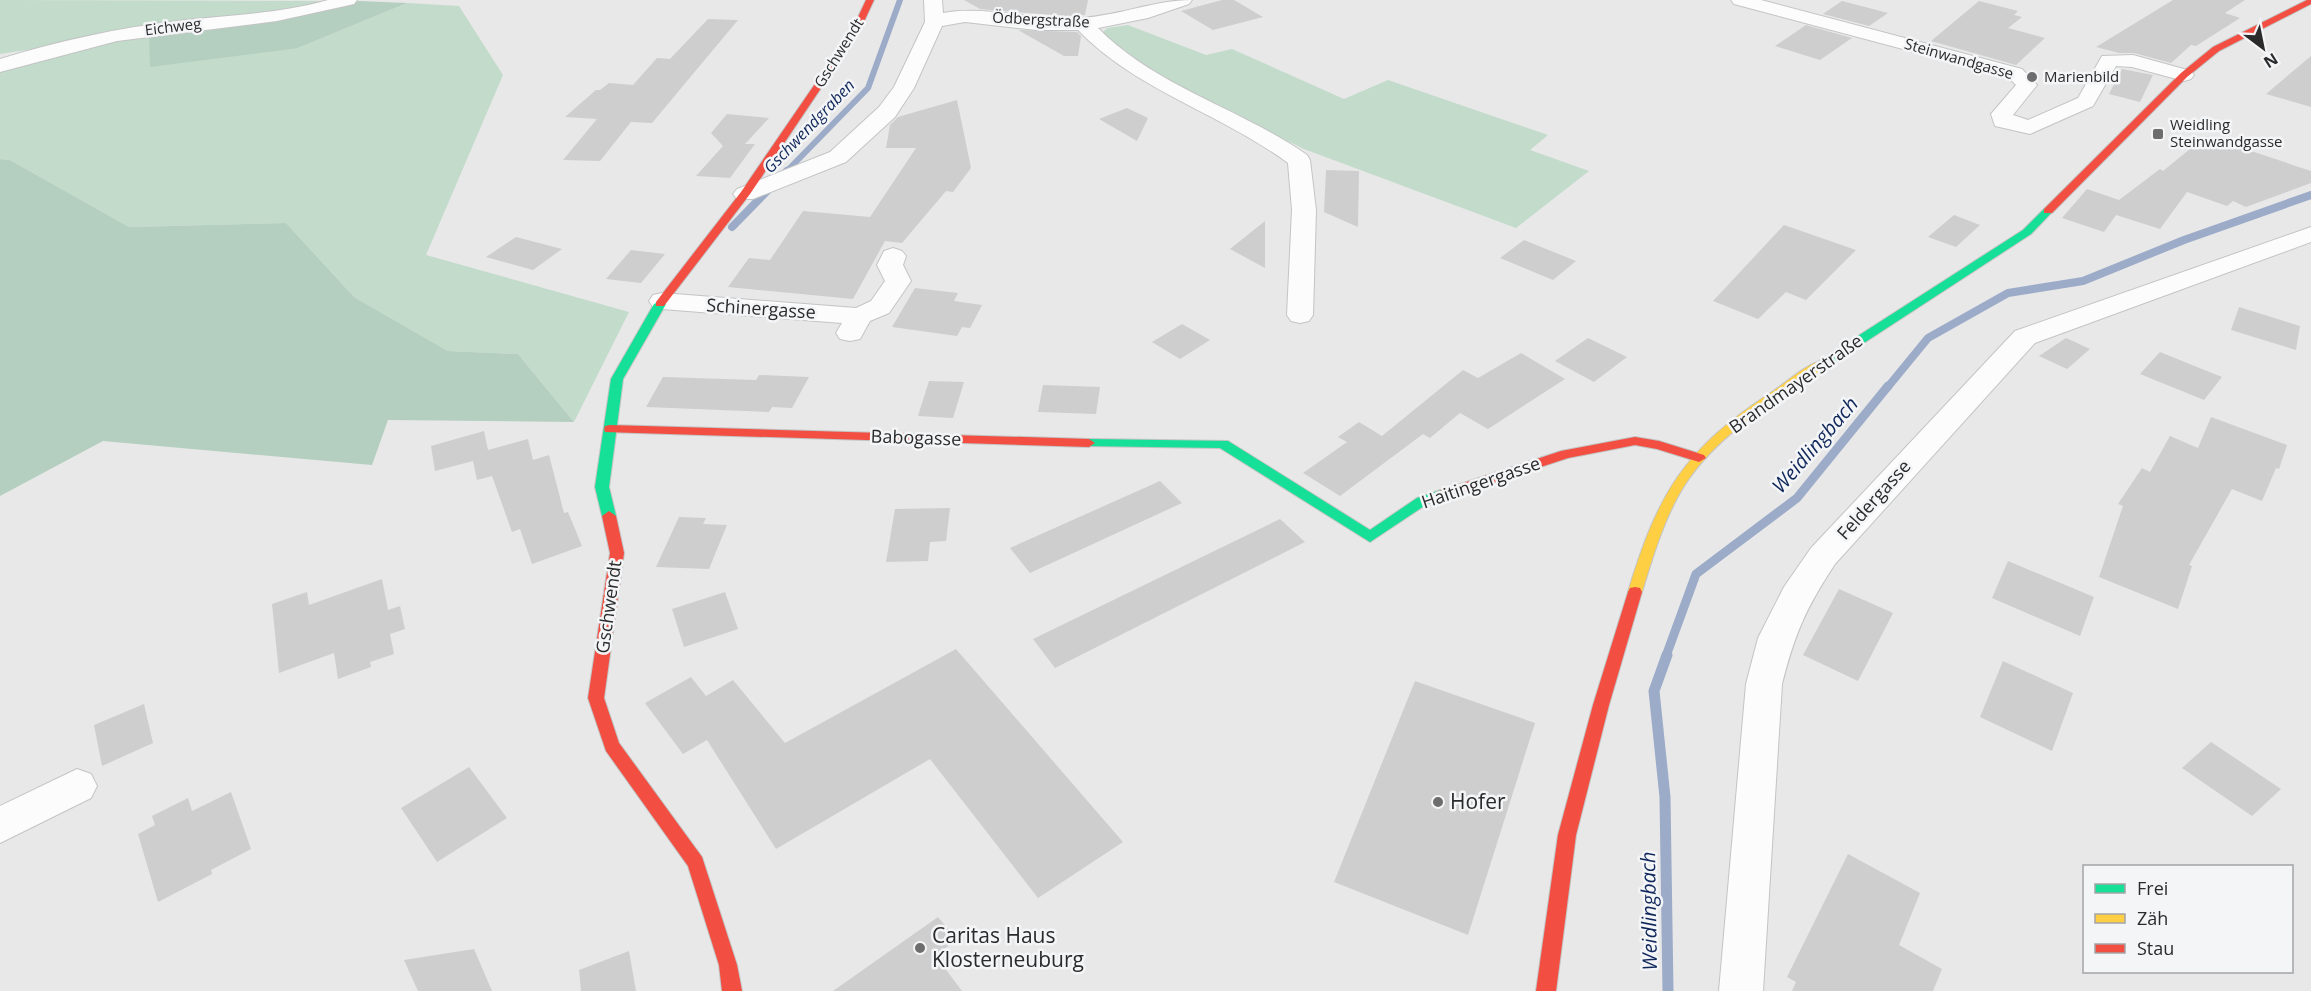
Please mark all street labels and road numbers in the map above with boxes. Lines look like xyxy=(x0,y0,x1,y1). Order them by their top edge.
street label: Ödbergstraße xyxy=(992,6,1090,32)
street label: Eichweg xyxy=(144,13,202,39)
street label: Gschwendt xyxy=(809,14,867,91)
street label: Steinwandgasse xyxy=(1902,33,2016,83)
street label: Schinergasse xyxy=(706,292,817,324)
street label: Brandmayerstraße xyxy=(1724,328,1867,438)
street label: Babogasse xyxy=(870,423,962,451)
street label: Haitingergasse xyxy=(1418,451,1543,514)
street label: Feldergasse xyxy=(1831,454,1915,544)
street label: Gschwendt xyxy=(590,559,626,655)

